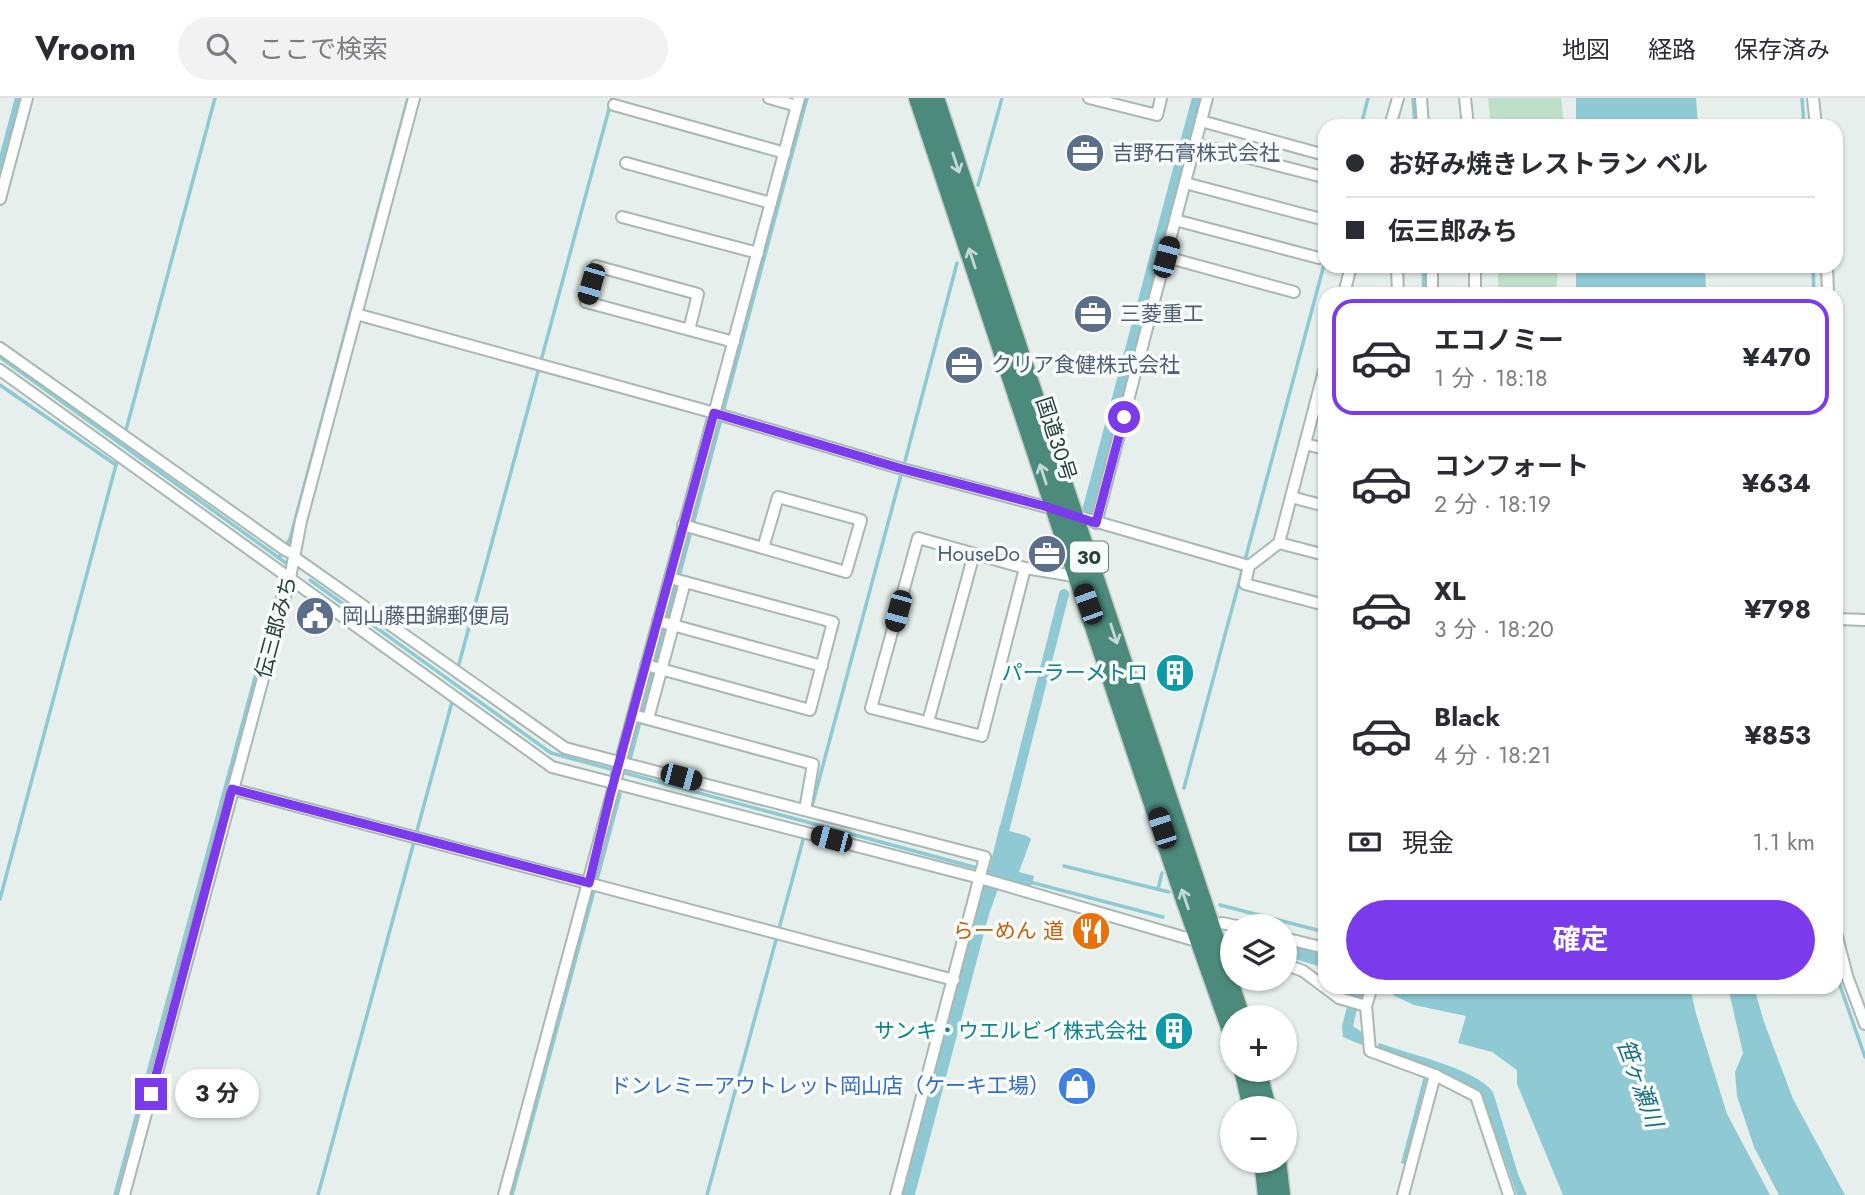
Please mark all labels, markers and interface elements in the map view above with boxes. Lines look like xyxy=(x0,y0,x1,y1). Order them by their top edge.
search box xyxy=(178,17,668,80)
text: Vroom xyxy=(35,25,136,72)
icon: search xyxy=(202,29,240,67)
text: ここで検索 xyxy=(258,30,388,68)
text: 地図 xyxy=(1562,32,1610,67)
text: 経路 xyxy=(1648,32,1696,67)
text: 保存済み xyxy=(1734,32,1830,67)
office icon: 吉野石膏株式会社 xyxy=(1064,132,1106,174)
place label: 吉野石膏株式会社 xyxy=(1112,138,1280,168)
text: お好み焼きレストラン ベル xyxy=(1388,145,1708,183)
one-way arrow xyxy=(951,152,964,174)
text: 伝三郎みち xyxy=(1388,212,1518,250)
car xyxy=(1151,234,1182,280)
one-way arrow xyxy=(965,248,977,270)
car xyxy=(576,261,607,307)
office icon: 三菱重工 xyxy=(1072,293,1114,335)
place label: 三菱重工 xyxy=(1120,299,1204,329)
text: エコノミー xyxy=(1434,321,1564,359)
icon: car xyxy=(1350,326,1413,389)
text: ¥470 xyxy=(1743,338,1811,376)
office icon: クリア食健株式会社 xyxy=(943,344,985,386)
place label: クリア食健株式会社 xyxy=(991,350,1180,380)
text: 1 分 · 18:18 xyxy=(1434,361,1548,395)
street label: 国道30号 xyxy=(1028,393,1084,485)
route start xyxy=(1108,401,1140,433)
text: コンフォート xyxy=(1434,447,1589,485)
icon: car xyxy=(1350,452,1413,515)
one-way arrow xyxy=(1036,464,1048,486)
text: ¥634 xyxy=(1742,464,1811,502)
text: 2 分 · 18:19 xyxy=(1434,487,1551,521)
office icon: HouseDo xyxy=(1026,533,1068,575)
place label: HouseDo xyxy=(937,539,1020,569)
road number: 30 xyxy=(1070,542,1108,572)
street label: 伝三郎みち xyxy=(248,572,304,682)
text: XL xyxy=(1434,572,1466,610)
icon: car xyxy=(1350,578,1413,641)
car xyxy=(1071,581,1106,627)
car xyxy=(883,588,914,634)
text: ¥798 xyxy=(1744,590,1811,628)
public building icon: 岡山藤田錦郵便局 xyxy=(294,595,336,637)
place label: 岡山藤田錦郵便局 xyxy=(342,601,510,631)
text: 3 分 · 18:20 xyxy=(1434,612,1554,646)
one-way arrow xyxy=(1109,623,1121,645)
building icon: パーラーメトロ xyxy=(1154,652,1196,694)
place label: パーラーメトロ xyxy=(1002,658,1148,688)
text: Black xyxy=(1434,698,1500,736)
icon: car xyxy=(1350,704,1413,767)
text: ¥853 xyxy=(1744,716,1811,754)
text: 4 分 · 18:21 xyxy=(1434,738,1551,772)
car xyxy=(658,761,705,793)
car xyxy=(1146,805,1179,851)
car xyxy=(808,823,855,855)
icon: cash xyxy=(1346,823,1384,861)
text: 現金 xyxy=(1402,824,1454,862)
text: 1.1 km xyxy=(1752,825,1815,859)
one-way arrow xyxy=(1178,889,1190,911)
button: 確定 xyxy=(1346,900,1815,980)
restaurant icon: らーめん 道 xyxy=(1070,910,1112,952)
map controls xyxy=(1220,914,1297,1173)
button: layers xyxy=(1220,914,1297,991)
place label: らーめん 道 xyxy=(953,916,1064,946)
button: + xyxy=(1220,1005,1297,1082)
building icon: サンキ・ウエルビイ株式会社 xyxy=(1153,1010,1195,1052)
place label: サンキ・ウエルビイ株式会社 xyxy=(874,1016,1147,1046)
water label: 笹ヶ瀬川 xyxy=(1608,1034,1673,1135)
shop icon: ドンレミーアウトレット岡山店（ケーキ工場） xyxy=(1056,1065,1098,1107)
callout: 3 分 xyxy=(176,1070,260,1118)
place label: ドンレミーアウトレット岡山店（ケーキ工場） xyxy=(610,1071,1050,1101)
text: 3 分 xyxy=(195,1076,239,1110)
route end xyxy=(135,1078,167,1110)
button: − xyxy=(1220,1096,1297,1173)

